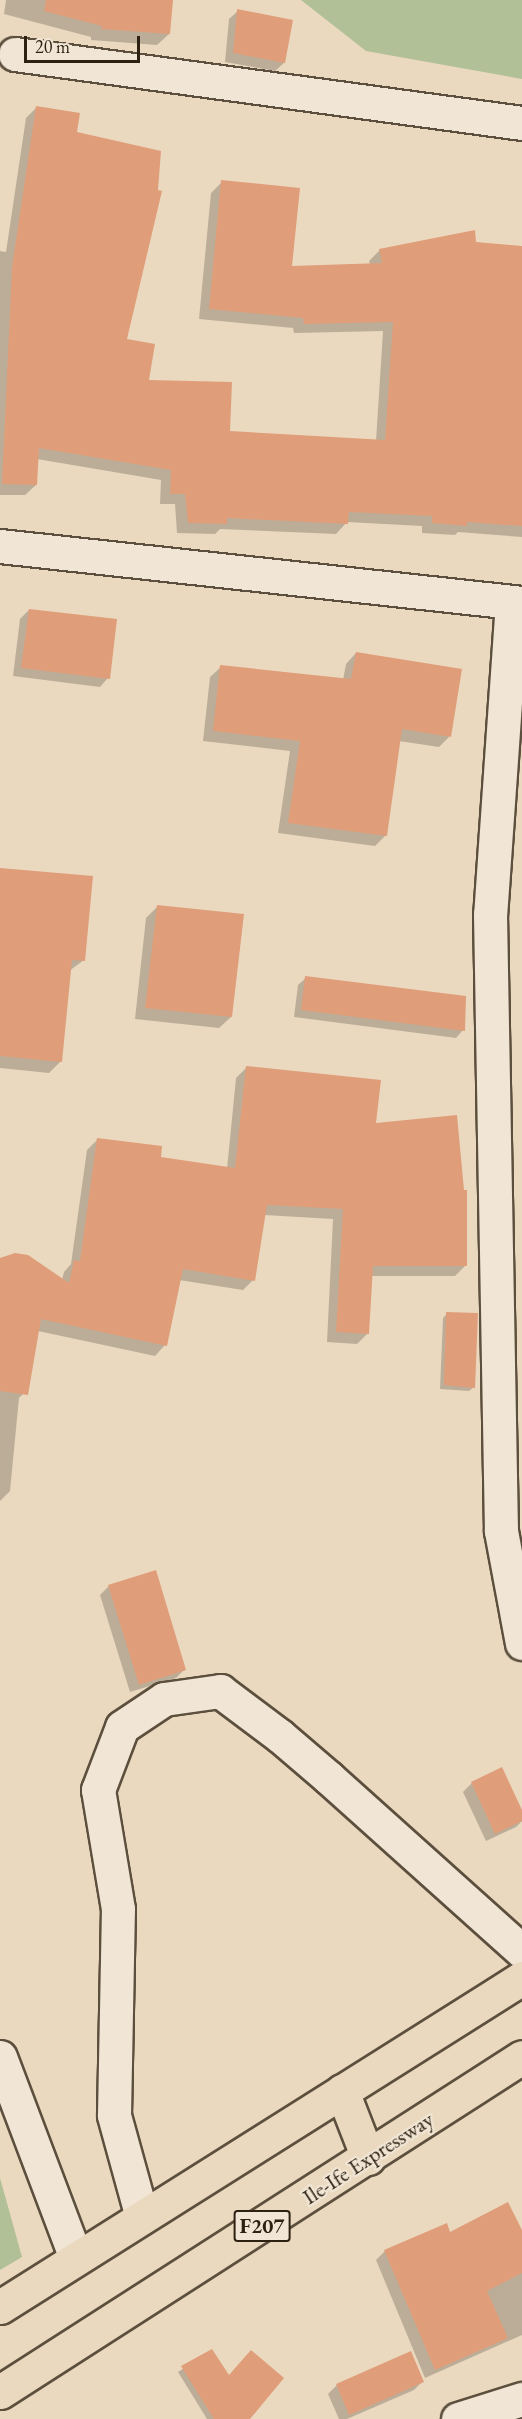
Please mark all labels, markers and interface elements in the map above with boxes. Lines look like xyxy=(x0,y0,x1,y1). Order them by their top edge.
scale bar xyxy=(27,24,142,62)
text: 20 m xyxy=(35,35,70,58)
street label: Ile-Ife Expressway xyxy=(298,2106,438,2210)
road number: F207 xyxy=(234,2208,290,2244)

